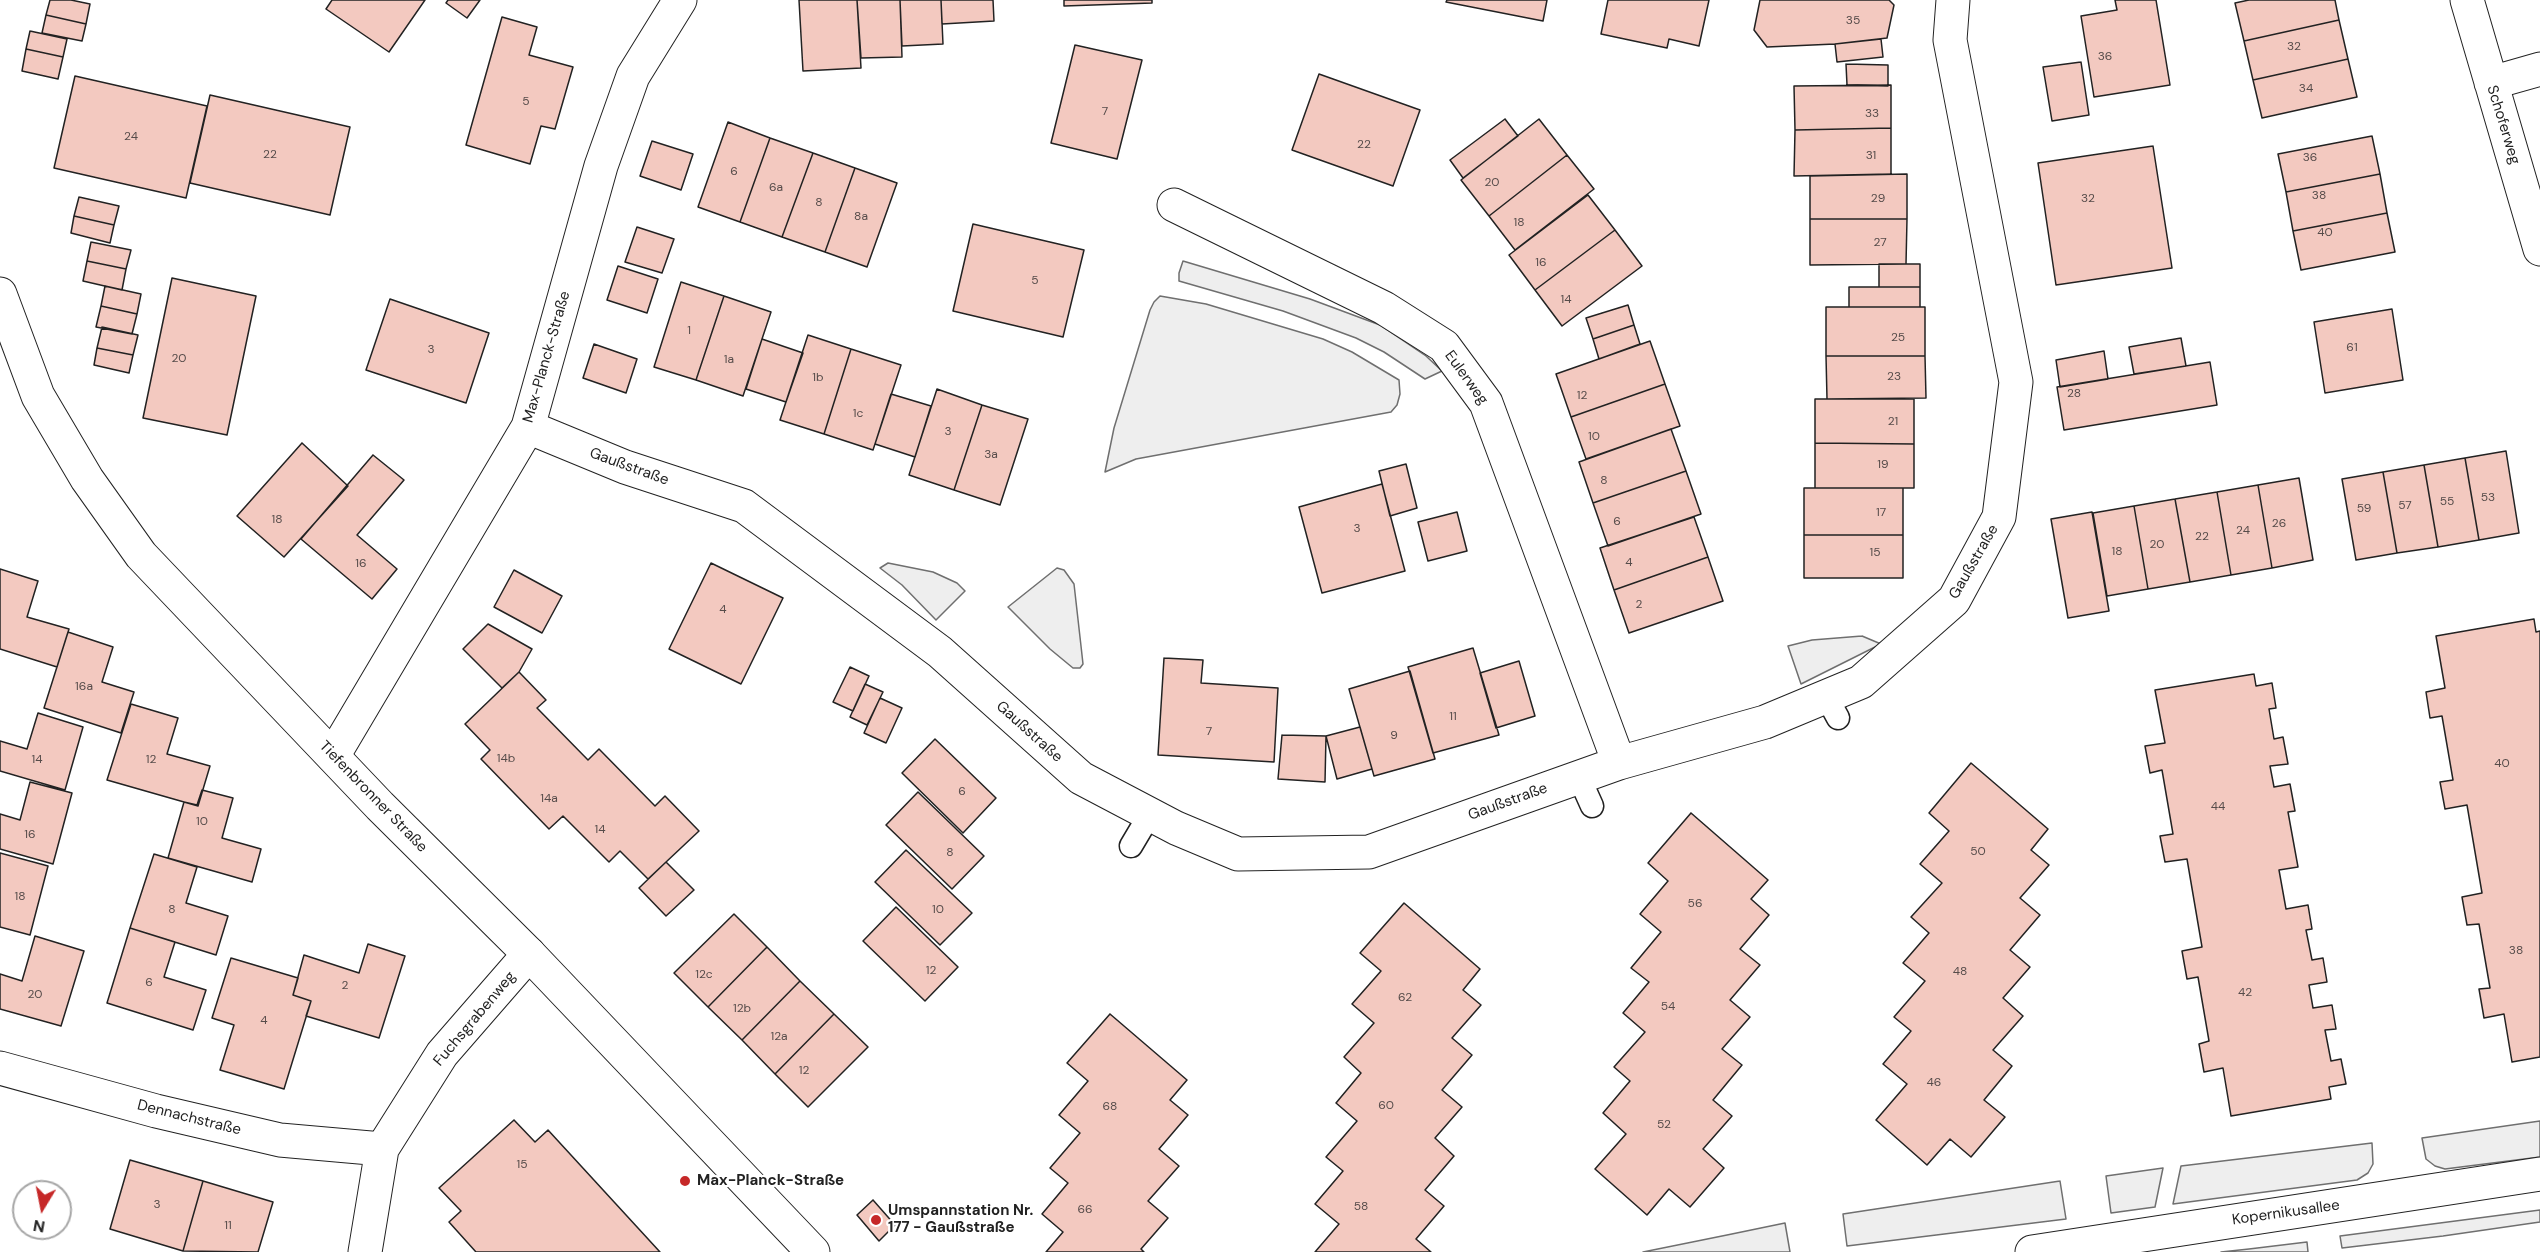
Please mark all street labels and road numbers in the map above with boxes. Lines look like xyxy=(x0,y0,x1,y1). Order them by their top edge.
street label: Schoferweg xyxy=(2482,83,2524,167)
street label: Max-Planck-Straße xyxy=(520,289,574,425)
street label: Eulerweg xyxy=(1440,347,1492,409)
street label: Gaußstraße xyxy=(587,444,671,490)
street label: Gaußstraße xyxy=(1945,522,2003,602)
street label: Gaußstraße xyxy=(992,698,1066,766)
street label: Tiefenbronner Straße xyxy=(315,738,431,856)
street label: Gaußstraße xyxy=(1466,779,1550,825)
street label: Fuchsgrabenweg xyxy=(430,968,520,1070)
street label: Dennachstraße xyxy=(135,1096,243,1140)
street label: Kopernikusallee xyxy=(2231,1197,2341,1229)

